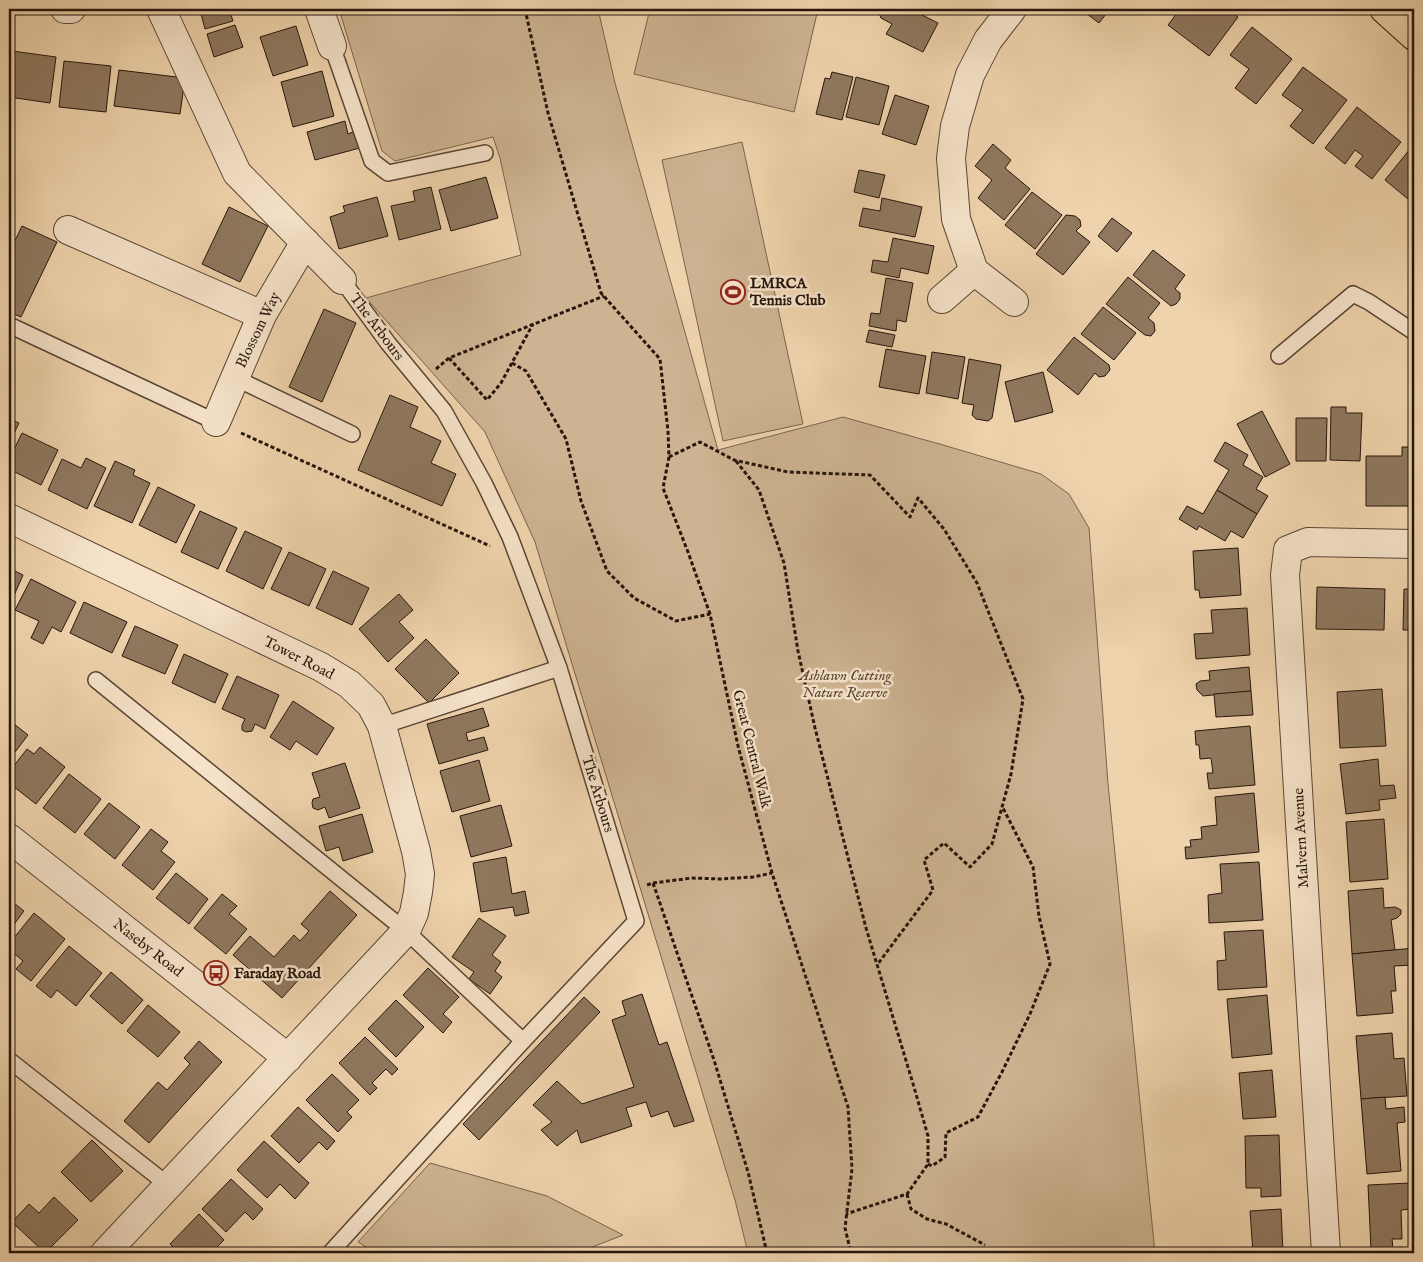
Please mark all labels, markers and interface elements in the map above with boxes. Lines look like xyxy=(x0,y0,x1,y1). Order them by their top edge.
place label: LMRCA Tennis Club xyxy=(749,274,826,310)
sports icon: LMRCA Tennis Club xyxy=(720,279,746,305)
street label: Blossom Way xyxy=(231,288,285,371)
street label: The Arbours xyxy=(346,290,408,364)
street label: Tower Road xyxy=(260,632,338,684)
park label: Ashlawn Cutting Nature Reserve xyxy=(797,666,892,702)
street label: Great Central Walk xyxy=(728,688,776,811)
street label: The Arbours xyxy=(577,753,619,835)
street label: Malvern Avenue xyxy=(1289,787,1313,889)
street label: Naseby Road xyxy=(109,915,188,982)
bus stop icon: Faraday Road xyxy=(203,960,229,986)
place label: Faraday Road xyxy=(234,964,322,983)

